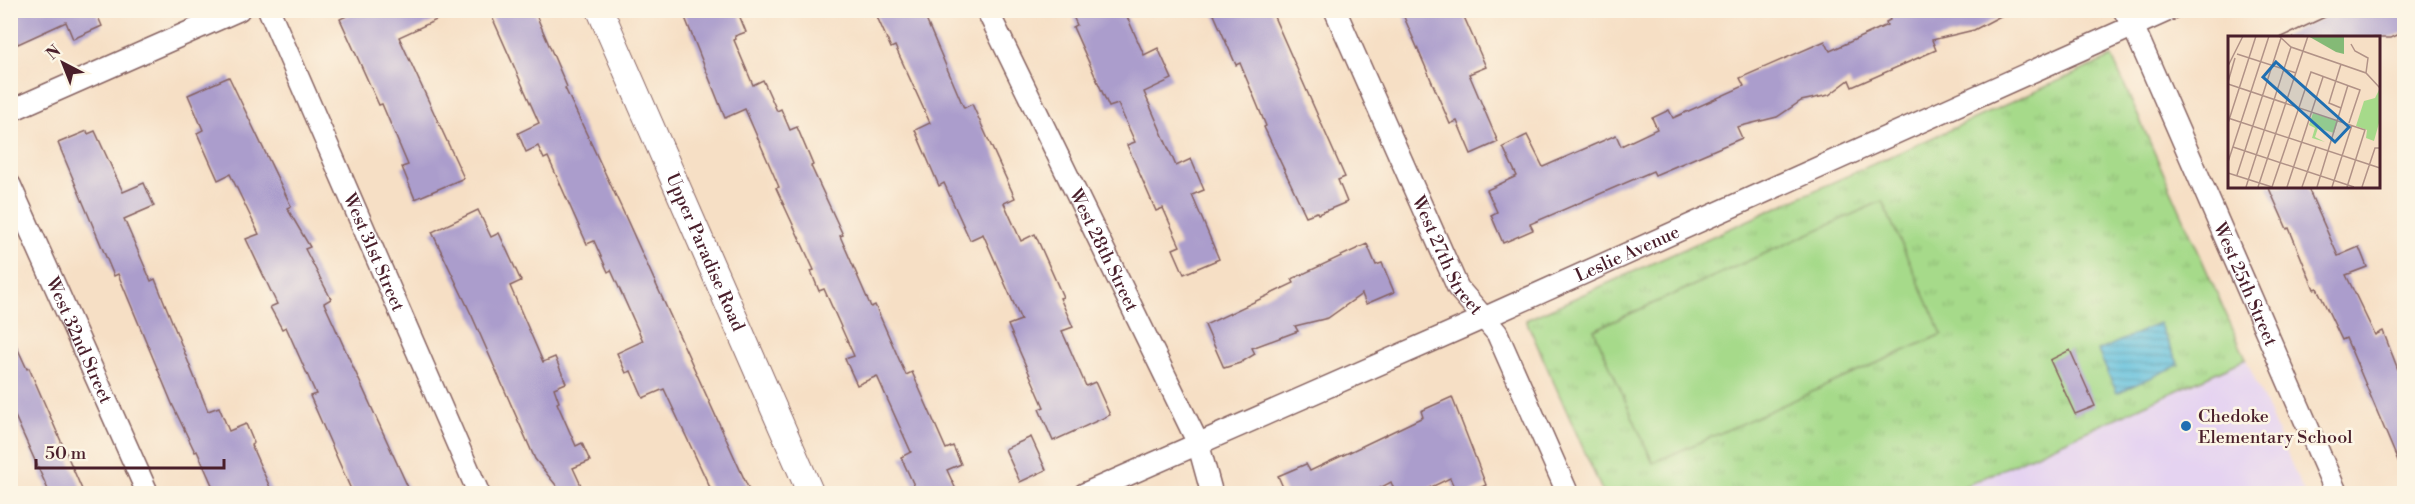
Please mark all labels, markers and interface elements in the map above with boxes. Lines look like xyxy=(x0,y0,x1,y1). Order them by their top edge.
north arrow xyxy=(33,33,93,93)
inset map xyxy=(2228,36,2379,188)
text: N xyxy=(42,41,65,64)
street label: Upper Paradise Road xyxy=(661,169,750,335)
street label: West 28th Street xyxy=(1064,184,1144,316)
street label: West 31st Street xyxy=(338,189,410,315)
street label: West 27th Street xyxy=(1407,191,1488,320)
street label: West 25th Street xyxy=(2208,218,2283,350)
street label: Leslie Avenue xyxy=(1571,220,1683,287)
street label: West 32nd Street xyxy=(41,272,118,408)
place label: Chedoke Elementary School xyxy=(2198,405,2353,449)
marker: Chedoke Elementary School xyxy=(2179,419,2193,433)
scale bar xyxy=(36,432,224,470)
text: 50 m xyxy=(45,442,87,465)

